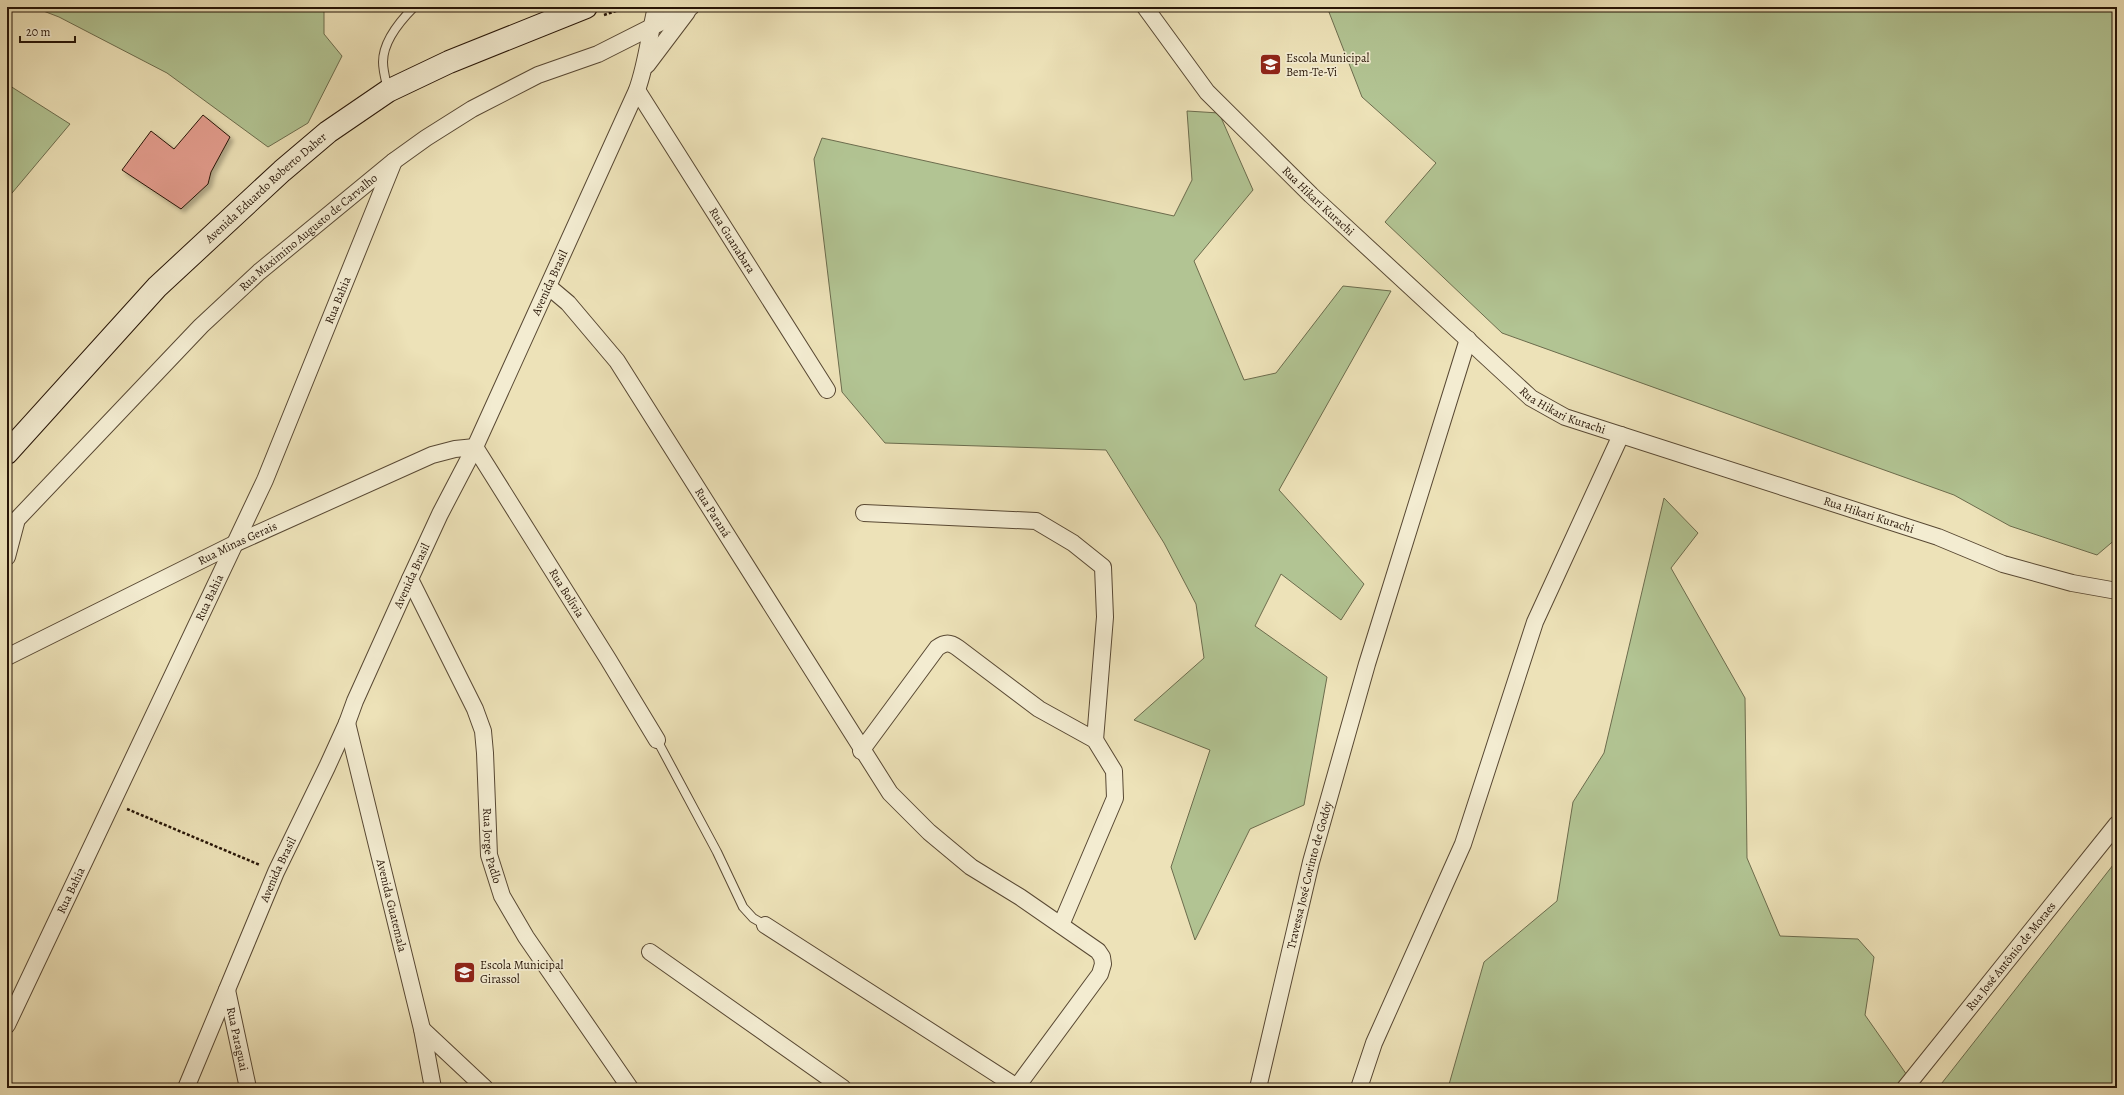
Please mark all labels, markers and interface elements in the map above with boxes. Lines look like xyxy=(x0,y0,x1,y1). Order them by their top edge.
scale bar xyxy=(20,18,75,44)
text: 20 m xyxy=(26,24,50,40)
place label: Escola Municipal Bem-Te-Vi xyxy=(1286,50,1369,80)
school or university icon: Escola Municipal Bem-Te-Vi xyxy=(1258,52,1284,78)
street label: Avenida Eduardo Roberto Daher xyxy=(201,129,330,247)
street label: Rua Hikari Kurachi xyxy=(1279,163,1358,239)
street label: Rua Maximino Augusto de Carvalho xyxy=(236,170,381,295)
street label: Rua Guanabara xyxy=(705,204,759,277)
street label: Avenida Brasil xyxy=(527,247,571,319)
street label: Rua Bahia xyxy=(321,274,355,326)
street label: Rua Hikari Kurachi xyxy=(1516,383,1608,438)
street label: Rua Paraná xyxy=(691,485,735,541)
street label: Rua Hikari Kurachi xyxy=(1821,493,1916,537)
street label: Rua Minas Gerais xyxy=(195,518,280,569)
street label: Avenida Brasil xyxy=(389,540,434,612)
street label: Rua Bolívia xyxy=(545,565,588,621)
street label: Rua Bahia xyxy=(192,571,227,623)
street label: Travessa José Corinto de Godóy xyxy=(1283,799,1336,951)
street label: Rua Jorge Padlo xyxy=(479,807,506,885)
street label: Avenida Brasil xyxy=(256,834,300,906)
street label: Avenida Guatemala xyxy=(372,857,411,954)
street label: Rua Bahia xyxy=(53,864,89,916)
street label: Rua José Antônio de Moraes xyxy=(1962,898,2060,1014)
place label: Escola Municipal Girassol xyxy=(480,957,563,987)
school or university icon: Escola Municipal Girassol xyxy=(451,959,477,985)
street label: Rua Paraguai xyxy=(223,1005,252,1072)

